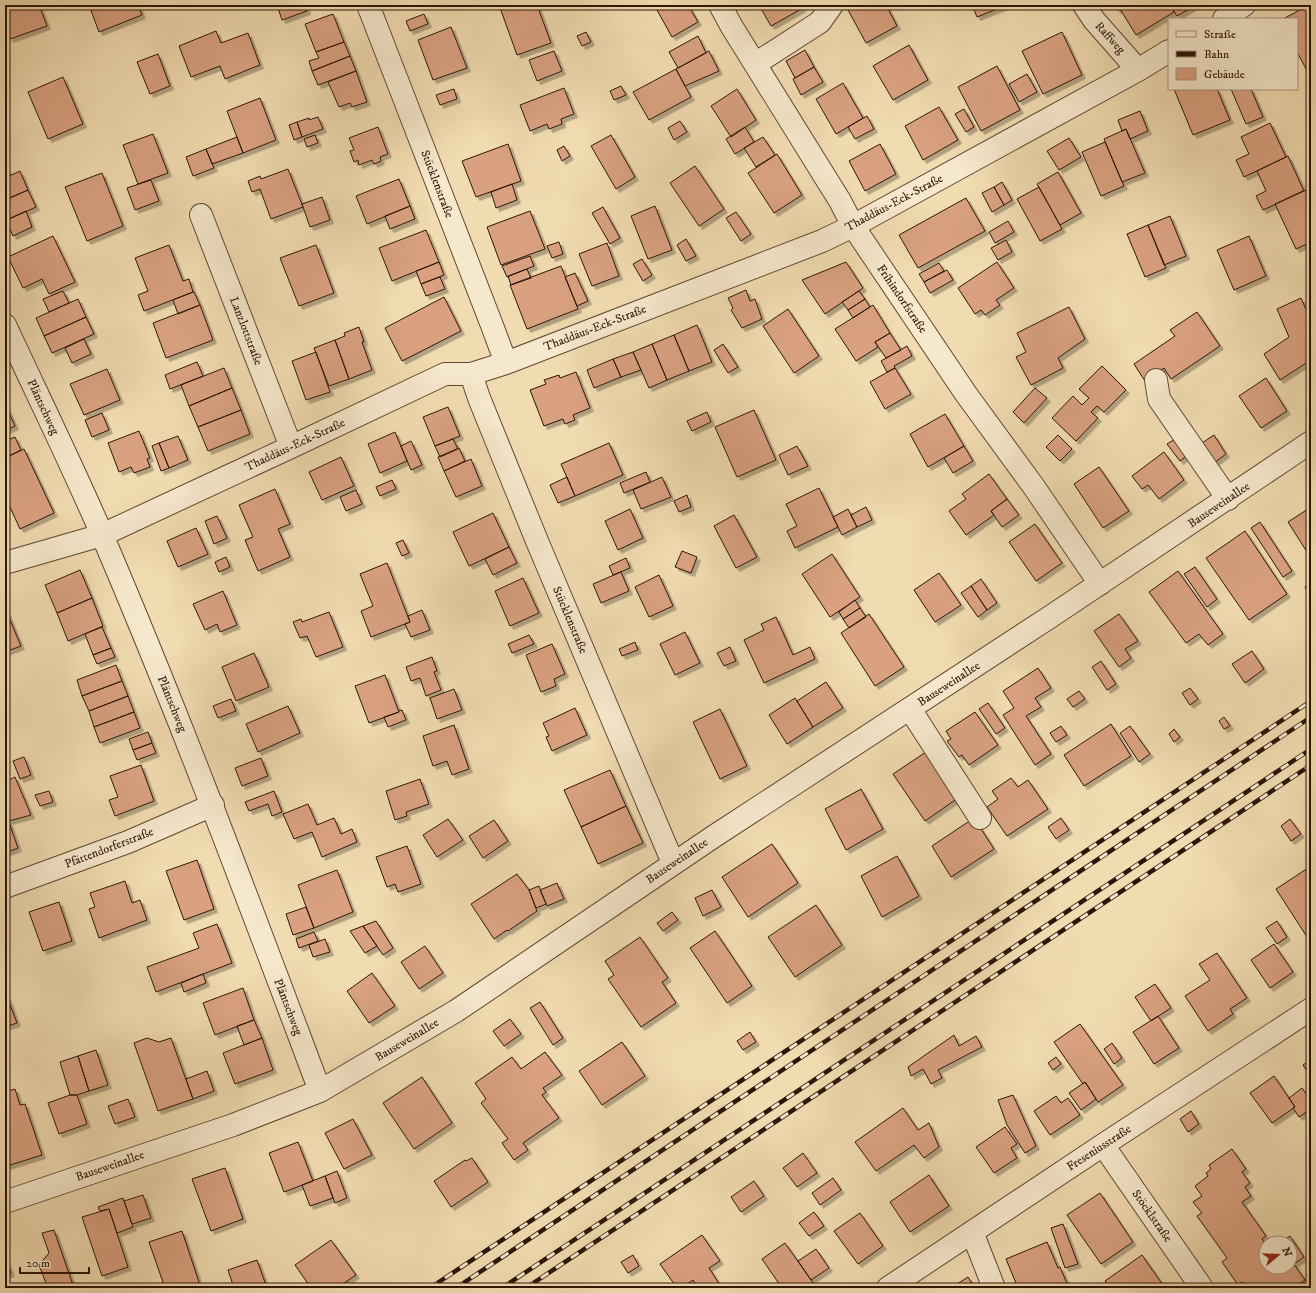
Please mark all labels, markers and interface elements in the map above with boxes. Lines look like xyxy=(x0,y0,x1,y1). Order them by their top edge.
legend xyxy=(1168,18,1298,90)
street label: Raffweg xyxy=(1092,19,1128,57)
text: Straße xyxy=(1204,27,1236,42)
text: Bahn xyxy=(1204,47,1230,62)
text: Gebäude xyxy=(1204,67,1245,82)
street label: Stücklenstraße xyxy=(417,148,457,220)
street label: Thaddäus-Eck-Straße xyxy=(843,171,946,235)
street label: Frihindorfstraße xyxy=(874,262,931,336)
street label: Lanzlottstraße xyxy=(226,295,266,367)
street label: Thaddäus-Eck-Straße xyxy=(542,302,648,354)
street label: Pläntschweg xyxy=(24,377,62,437)
street label: Thaddäus-Eck-Straße xyxy=(243,415,347,475)
street label: Bauseweinallee xyxy=(1185,479,1253,531)
street label: Stücklenstraße xyxy=(549,584,591,656)
street label: Bauseweinallee xyxy=(915,658,983,710)
street label: Pläntschweg xyxy=(154,674,190,735)
street label: Pfättendorferstraße xyxy=(62,824,156,872)
street label: Bauseweinallee xyxy=(643,835,711,887)
street label: Pläntschweg xyxy=(270,977,306,1038)
street label: Bauseweinallee xyxy=(372,1015,442,1065)
street label: Freseniusstraße xyxy=(1064,1122,1134,1174)
street label: Bauseweinallee xyxy=(74,1147,146,1185)
street label: Stöcklstraße xyxy=(1129,1187,1175,1245)
north arrow xyxy=(1258,1235,1298,1275)
text: N xyxy=(1278,1246,1295,1259)
scale bar xyxy=(20,1249,89,1275)
text: 20 m xyxy=(26,1256,50,1271)

